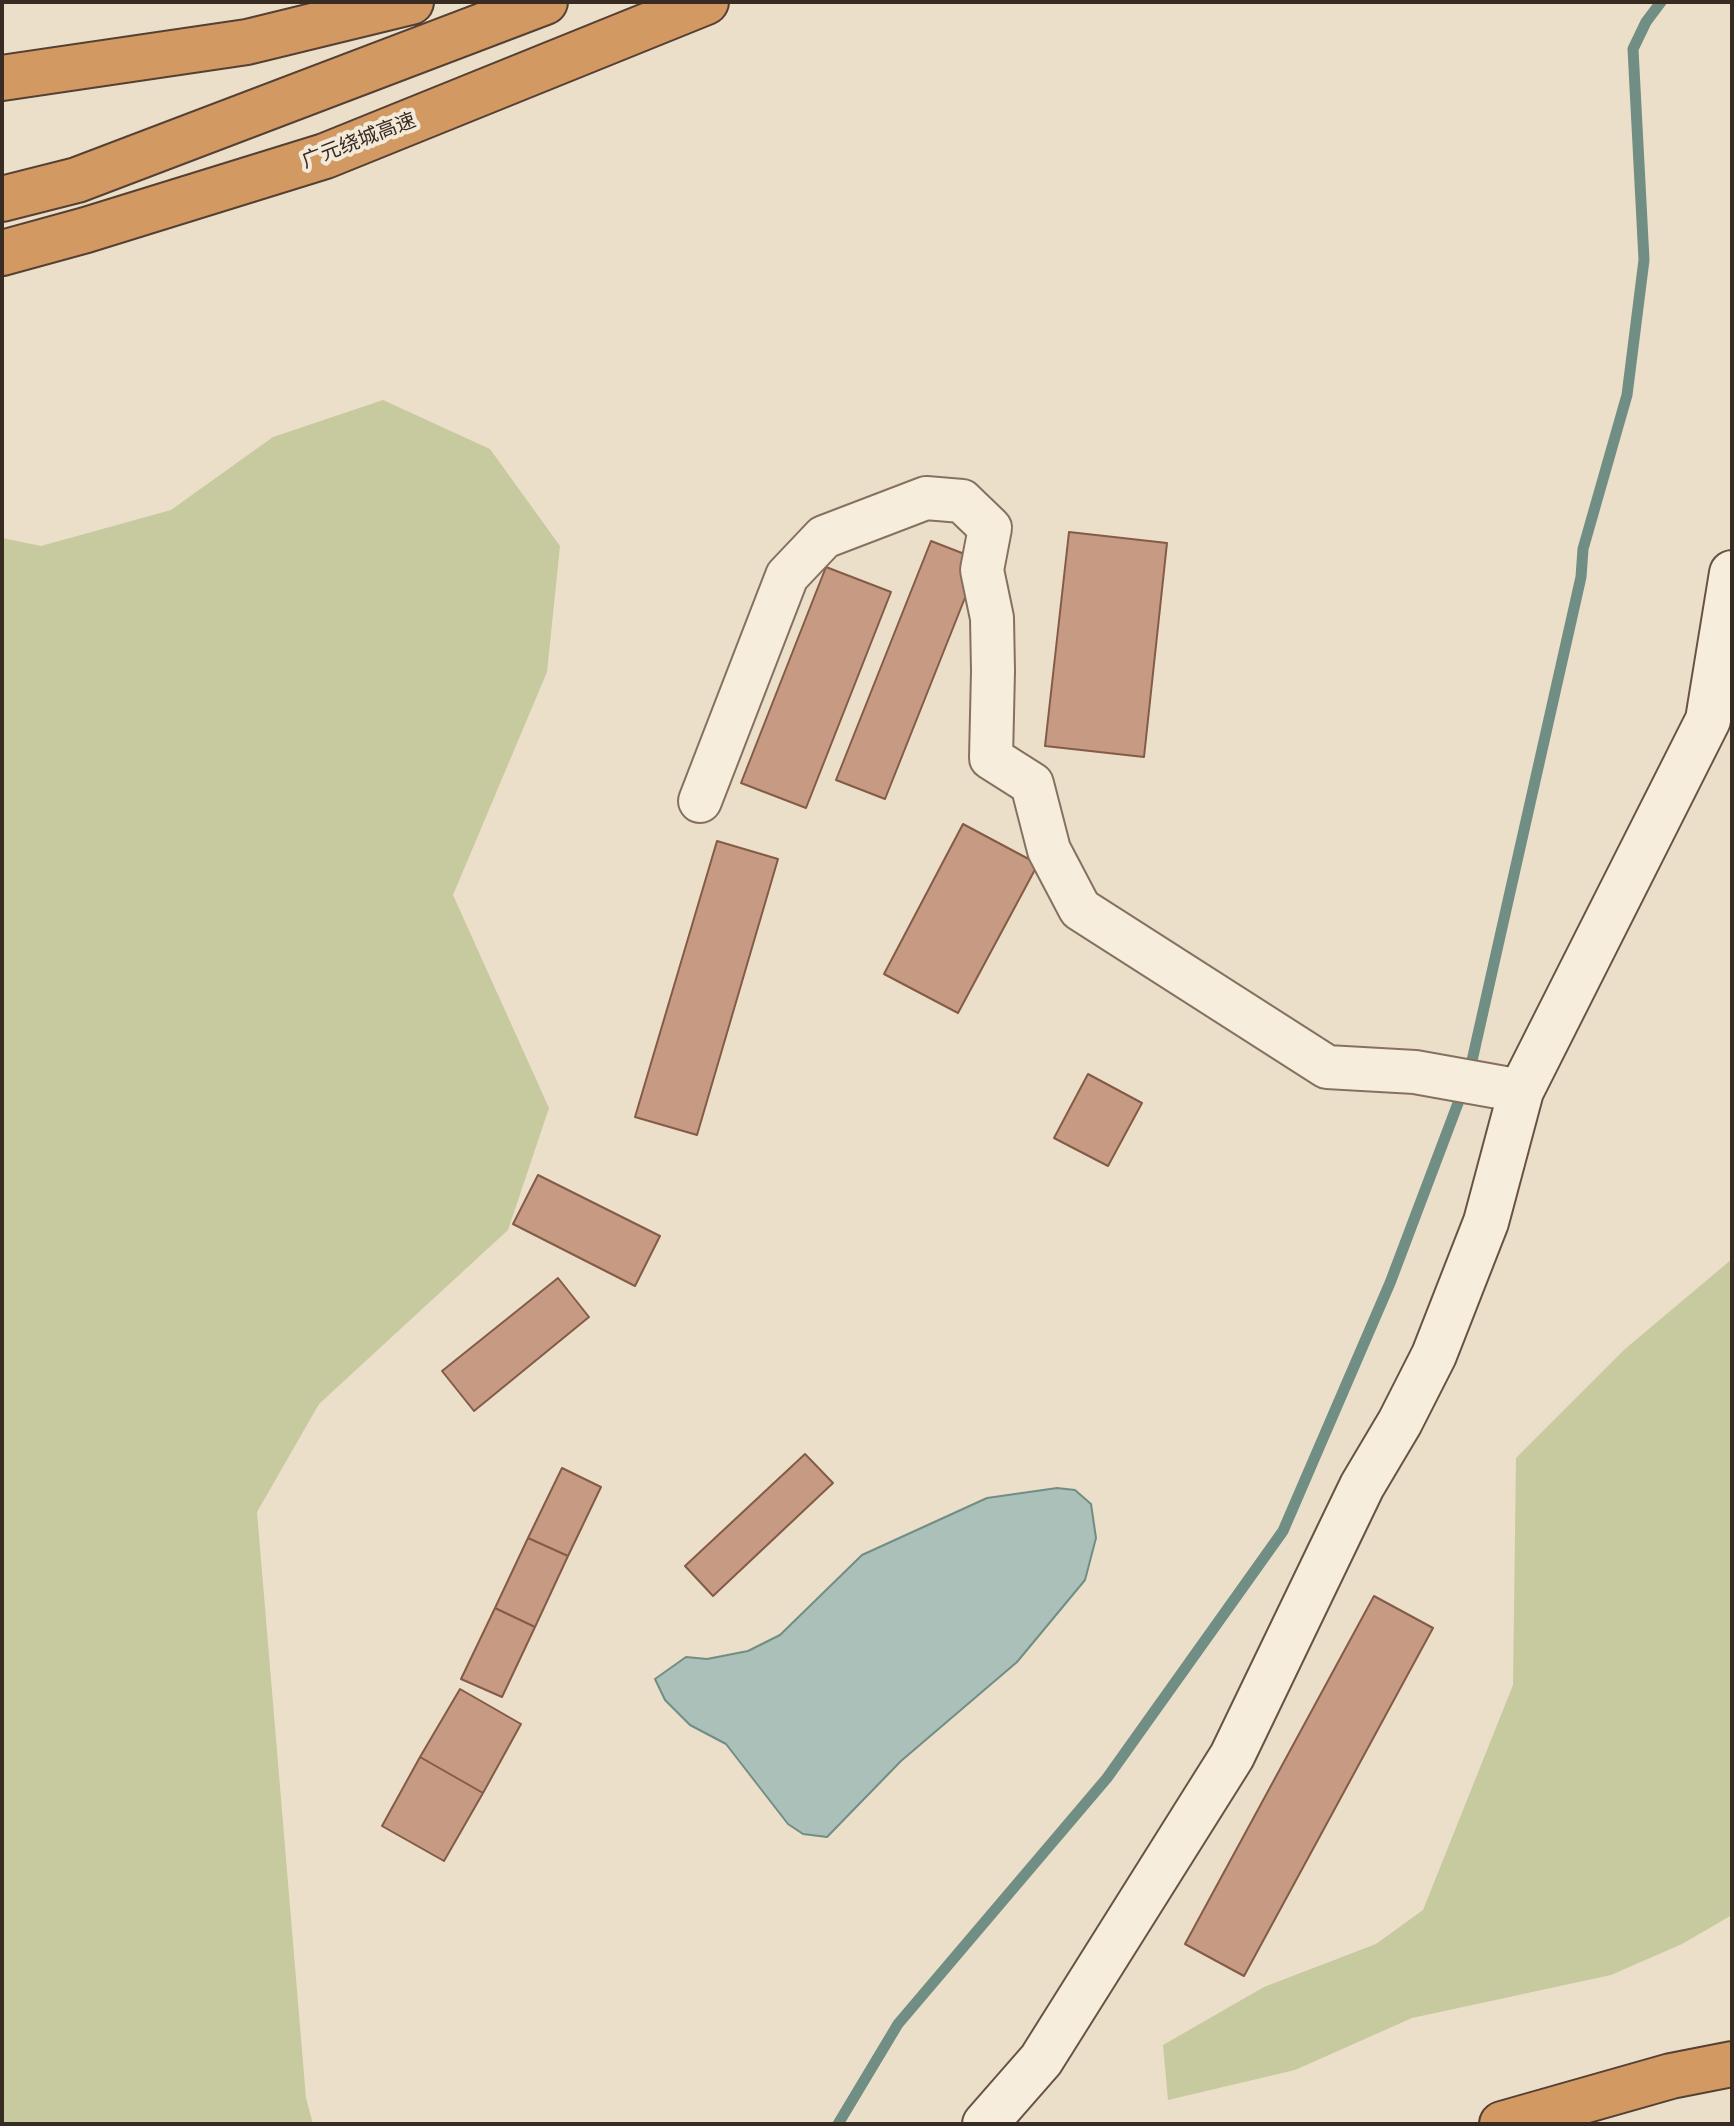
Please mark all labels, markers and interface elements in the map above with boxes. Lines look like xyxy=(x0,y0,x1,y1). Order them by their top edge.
street label: 广元绕城高速 xyxy=(299,108,419,174)

